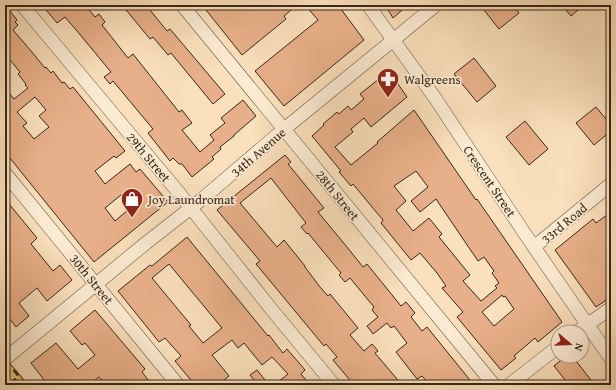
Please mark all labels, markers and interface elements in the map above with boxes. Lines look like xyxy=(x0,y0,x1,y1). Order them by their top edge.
pharmacy icon: Walgreens xyxy=(375,66,401,99)
place label: Walgreens xyxy=(404,70,461,89)
street label: 34th Avenue xyxy=(227,123,290,182)
street label: 29th Street xyxy=(122,128,175,187)
street label: Crescent Street xyxy=(459,142,521,221)
street label: 28th Street xyxy=(311,166,364,225)
shop icon: Joy Laundromat xyxy=(119,186,145,219)
place label: Joy Laundromat xyxy=(146,190,235,209)
street label: 33rd Road xyxy=(537,198,591,248)
street label: 30th Street xyxy=(65,250,118,309)
north arrow xyxy=(550,324,590,364)
text: N xyxy=(570,341,588,354)

